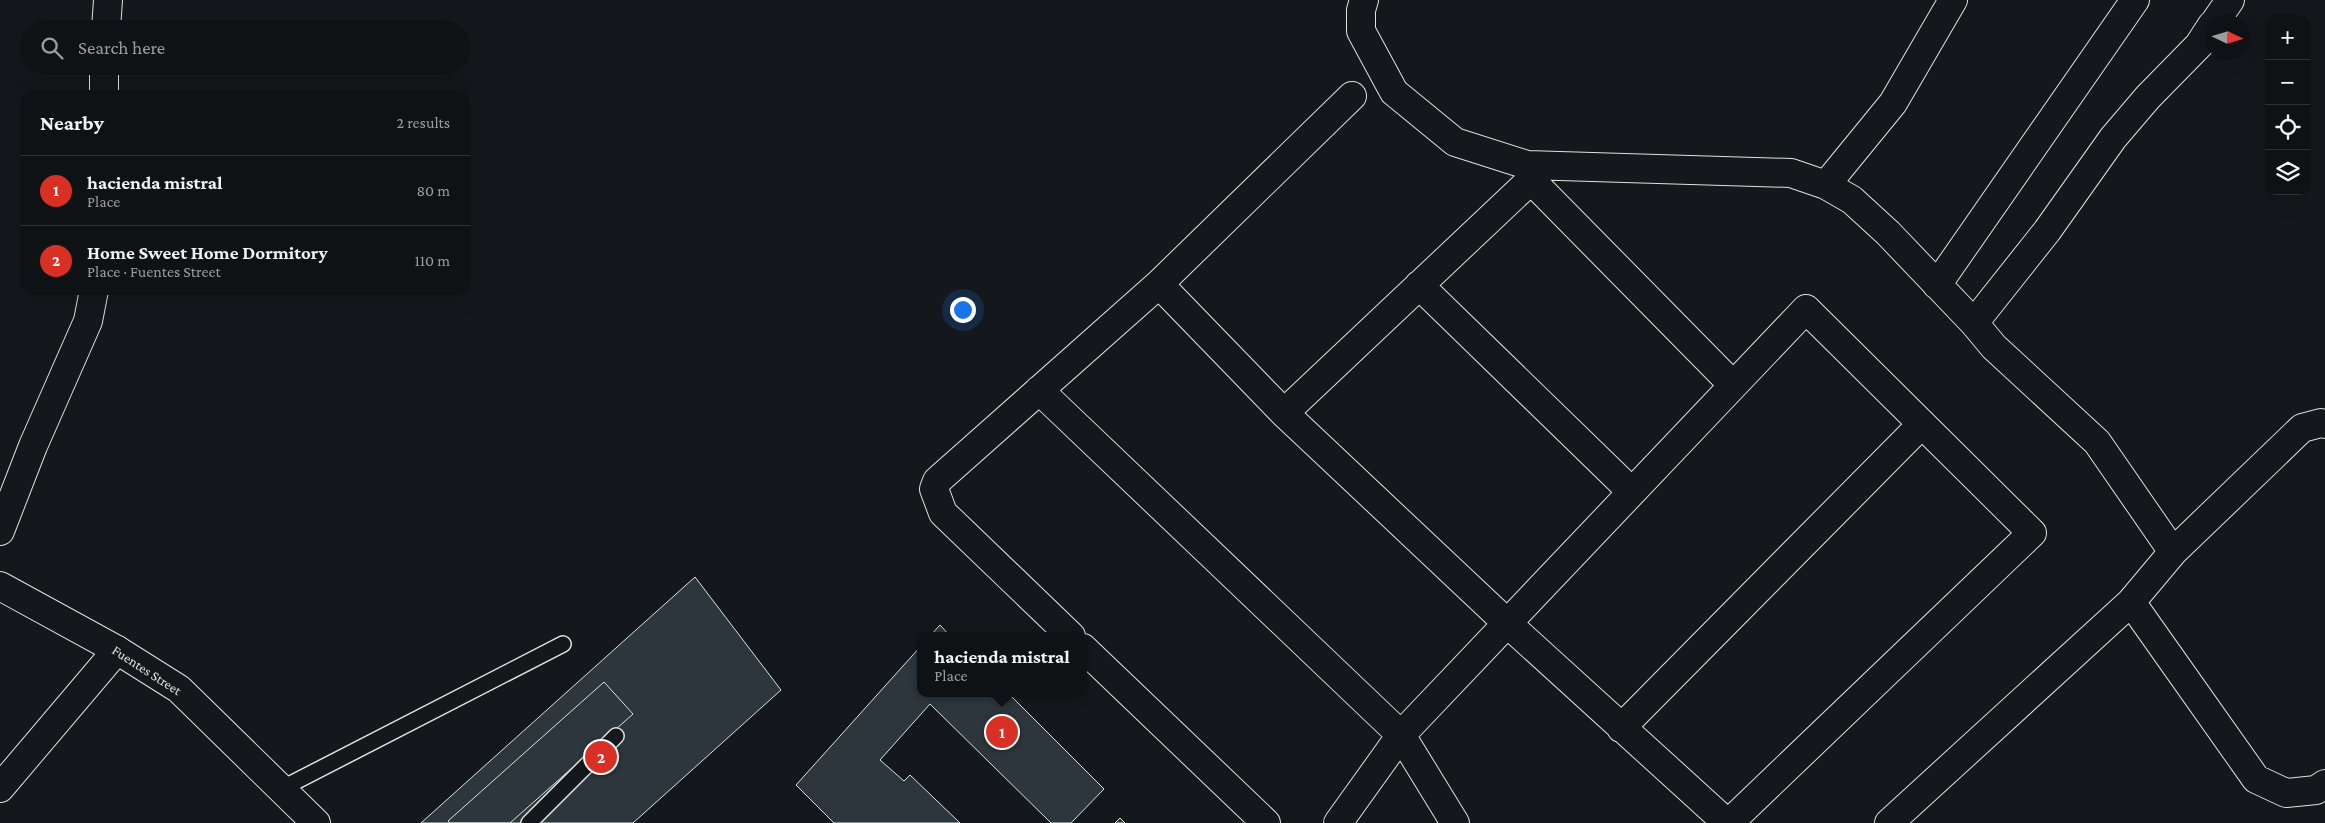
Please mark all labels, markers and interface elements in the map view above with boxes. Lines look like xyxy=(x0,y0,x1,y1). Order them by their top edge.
north arrow xyxy=(2205,15,2250,60)
map controls xyxy=(2265,15,2310,195)
button: + xyxy=(2265,15,2310,60)
search box xyxy=(20,20,470,75)
icon: search xyxy=(38,34,66,62)
text: Search here xyxy=(78,37,165,58)
button: − xyxy=(2265,60,2310,105)
button: locate xyxy=(2265,105,2310,150)
text: Nearby xyxy=(40,111,104,135)
text: 2 results xyxy=(397,114,450,131)
button: layers xyxy=(2265,150,2310,195)
text: hacienda mistral xyxy=(87,172,222,193)
text: 1 xyxy=(53,182,59,199)
text: 80 m xyxy=(416,182,450,199)
text: Place xyxy=(87,193,120,210)
text: Home Sweet Home Dormitory xyxy=(87,242,328,263)
text: 2 xyxy=(52,252,60,269)
text: 110 m xyxy=(414,252,450,269)
text: Place · Fuentes Street xyxy=(87,263,221,280)
your location xyxy=(950,297,976,323)
popup xyxy=(917,632,1087,697)
street label: Fuentes Street xyxy=(109,642,185,699)
text: hacienda mistral xyxy=(934,646,1070,667)
text: Place xyxy=(934,667,968,684)
pin: 1 xyxy=(986,713,1018,751)
pin: 2 xyxy=(585,738,617,776)

